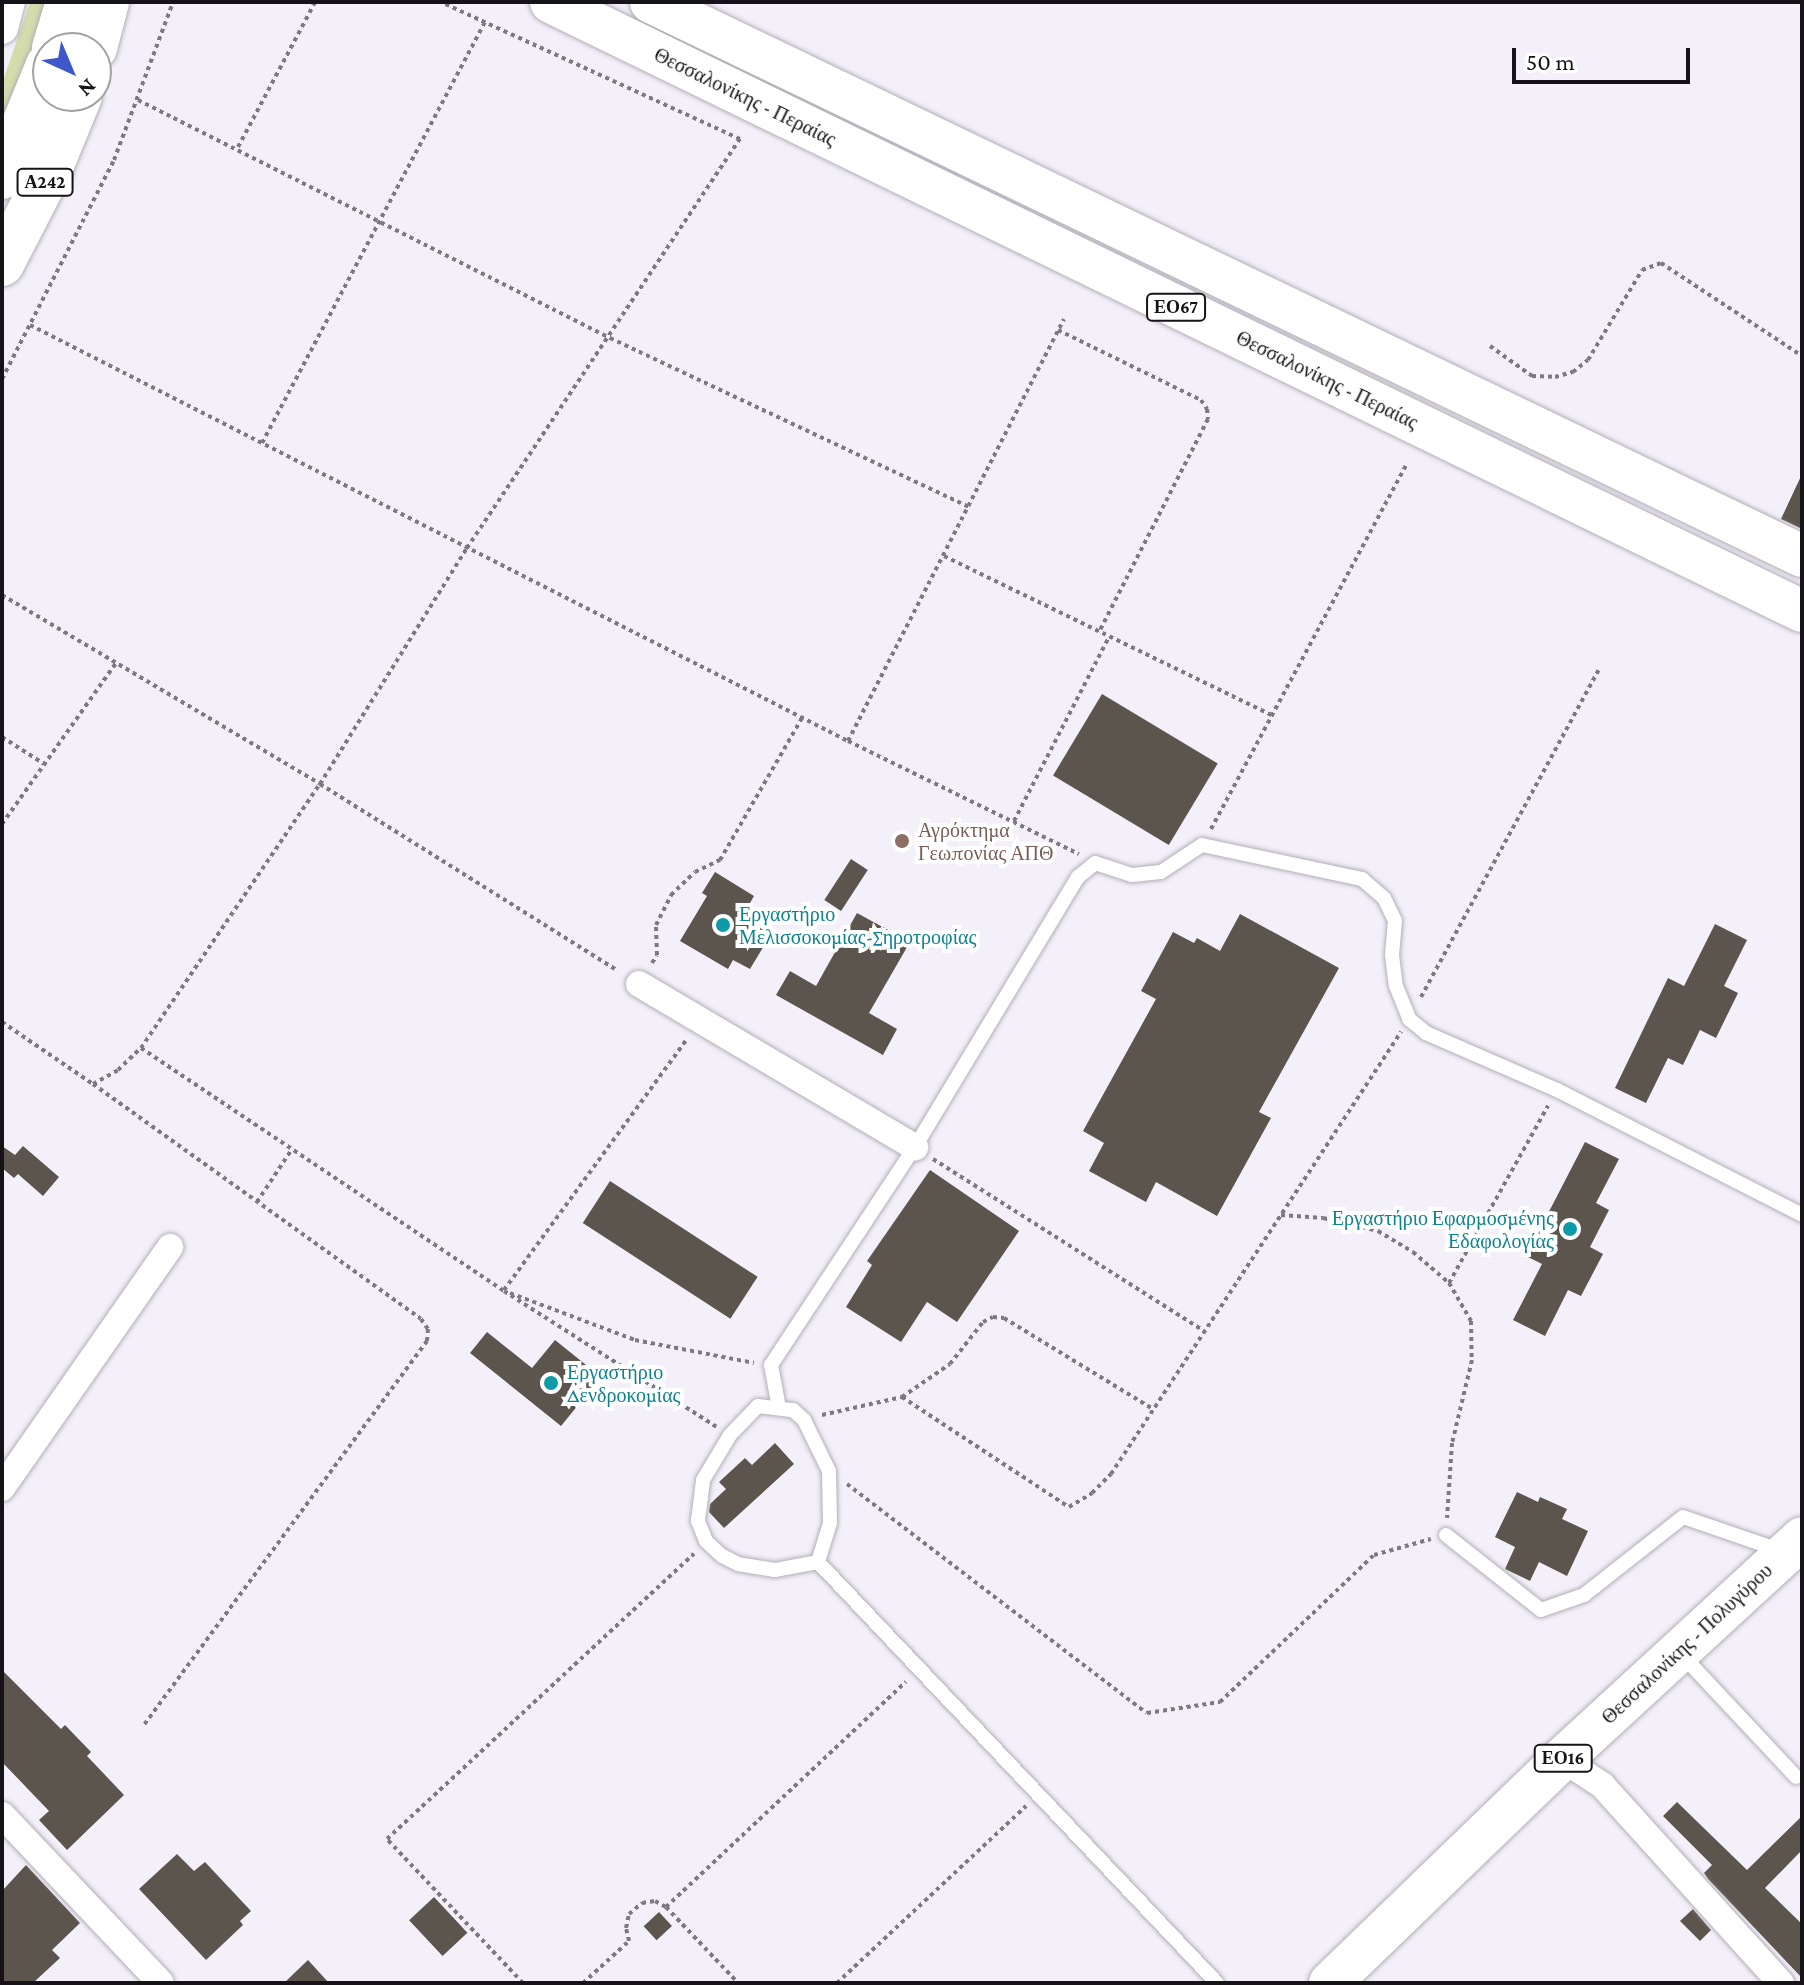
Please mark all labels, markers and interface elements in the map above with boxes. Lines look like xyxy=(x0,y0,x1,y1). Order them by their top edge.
north arrow xyxy=(32,32,112,112)
scale bar xyxy=(1516,32,1694,82)
street label: Θεσσαλονίκης - Περαίας xyxy=(650,43,840,151)
text: 50 m xyxy=(1526,48,1575,75)
text: N xyxy=(74,74,102,102)
road number: Α242 xyxy=(15,168,75,196)
road number: ΕΟ67 xyxy=(1146,293,1206,321)
street label: Θεσσαλονίκης - Περαίας xyxy=(1232,326,1422,434)
place label: Αγρόκτημα Γεωπονίας ΑΠΘ xyxy=(918,818,1053,865)
marker: Αγρόκτημα Γεωπονίας ΑΠΘ xyxy=(893,832,911,850)
place label: Εργαστήριο Μελισσοκομίας-Σηροτροφίας xyxy=(739,902,976,949)
marker: Εργαστήριο Μελισσοκομίας-Σηροτροφίας xyxy=(714,916,732,934)
place label: Εργαστήριο Εφαρμοσμένης Εδαφολογίας xyxy=(1332,1206,1554,1253)
marker: Εργαστήριο Εφαρμοσμένης Εδαφολογίας xyxy=(1561,1220,1579,1238)
place label: Εργαστήριο Δενδροκομίας xyxy=(567,1360,681,1407)
marker: Εργαστήριο Δενδροκομίας xyxy=(542,1374,560,1392)
street label: Θεσσαλονίκης - Πολυγύρου xyxy=(1597,1559,1777,1729)
road number: ΕΟ16 xyxy=(1533,1744,1593,1772)

